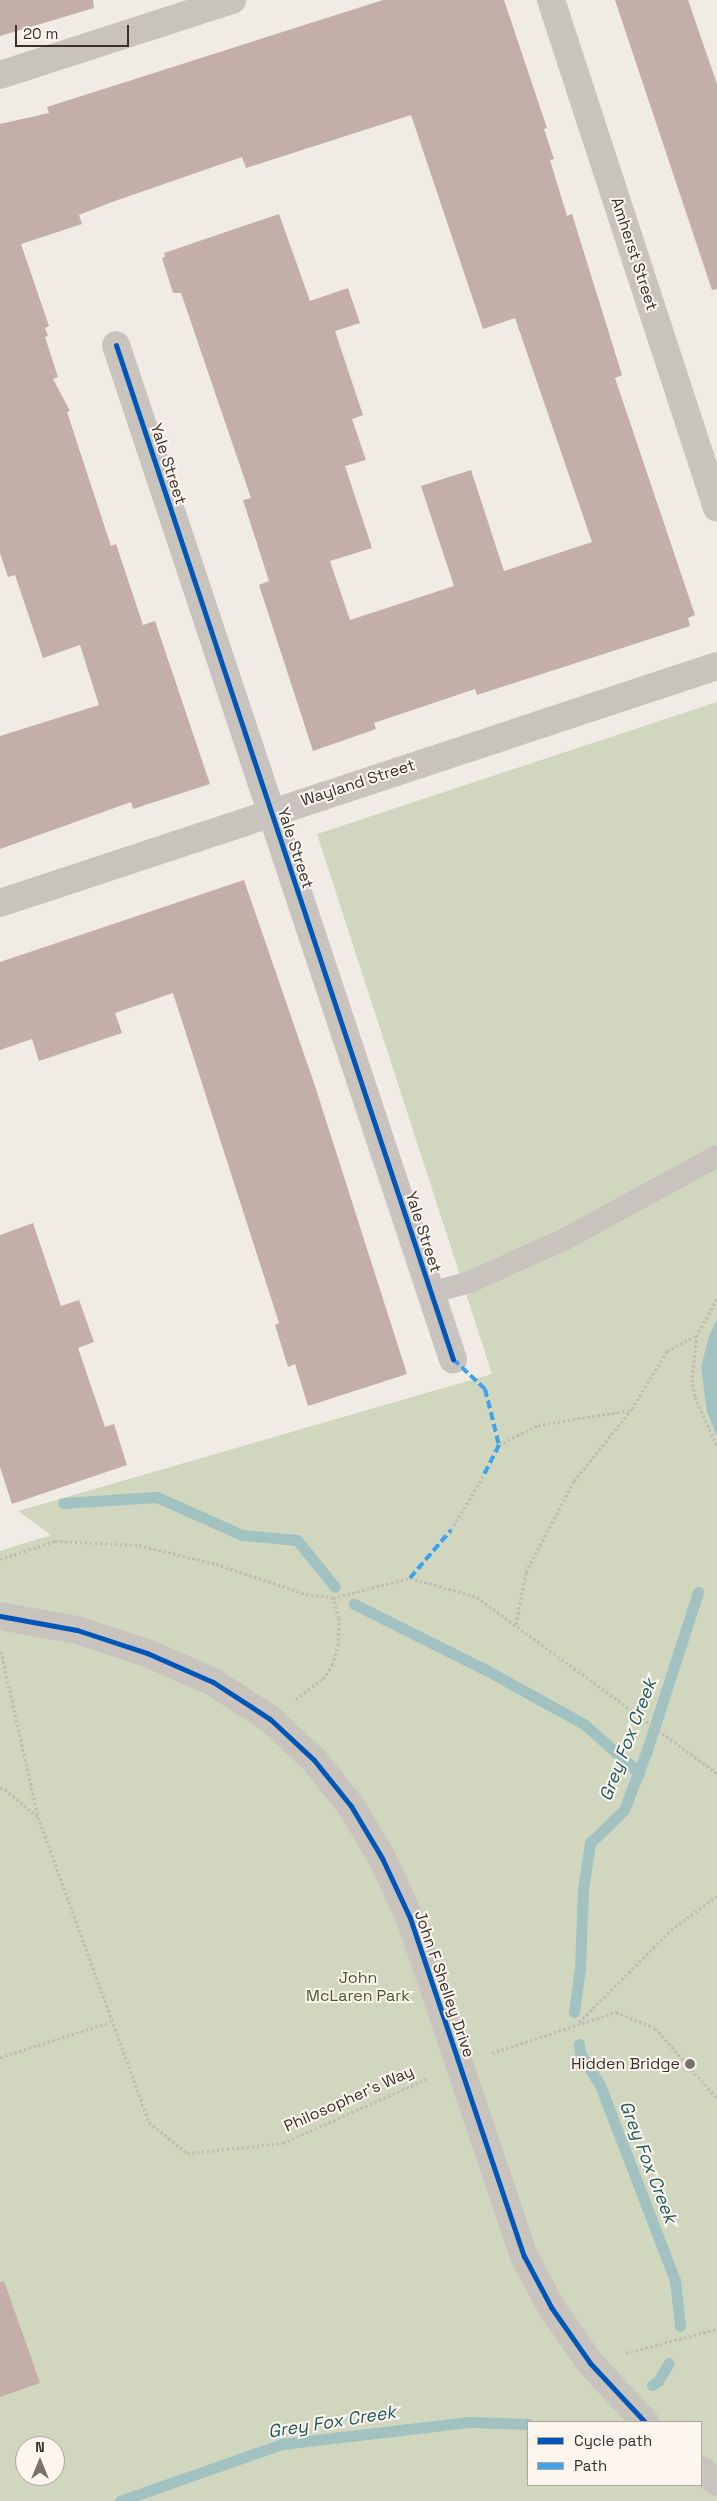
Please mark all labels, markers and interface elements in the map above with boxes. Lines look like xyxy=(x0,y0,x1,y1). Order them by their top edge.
scale bar xyxy=(18,15,131,47)
text: 20 m xyxy=(23,24,58,43)
street label: Amherst Street xyxy=(607,195,661,313)
street label: Yale Street xyxy=(146,421,190,507)
street label: Wayland Street xyxy=(299,756,417,810)
street label: Yale Street xyxy=(273,805,317,891)
street label: Yale Street xyxy=(401,1189,445,1275)
water label: Grey Fox Creek xyxy=(595,1676,661,1804)
street label: John F Shelley Drive xyxy=(410,1908,478,2060)
park label: John McLaren Park xyxy=(306,1968,410,2006)
place label: Hidden Bridge xyxy=(571,2054,680,2074)
marker: Hidden Bridge xyxy=(684,2058,696,2070)
street label: Philosopher's Way xyxy=(281,2062,417,2136)
water label: Grey Fox Creek xyxy=(615,2098,681,2226)
water label: Grey Fox Creek xyxy=(267,2401,397,2443)
legend xyxy=(527,2421,702,2486)
text: Cycle path xyxy=(574,2431,652,2450)
north arrow xyxy=(15,2436,65,2486)
text: N xyxy=(35,2438,45,2456)
text: Path xyxy=(574,2456,607,2475)

